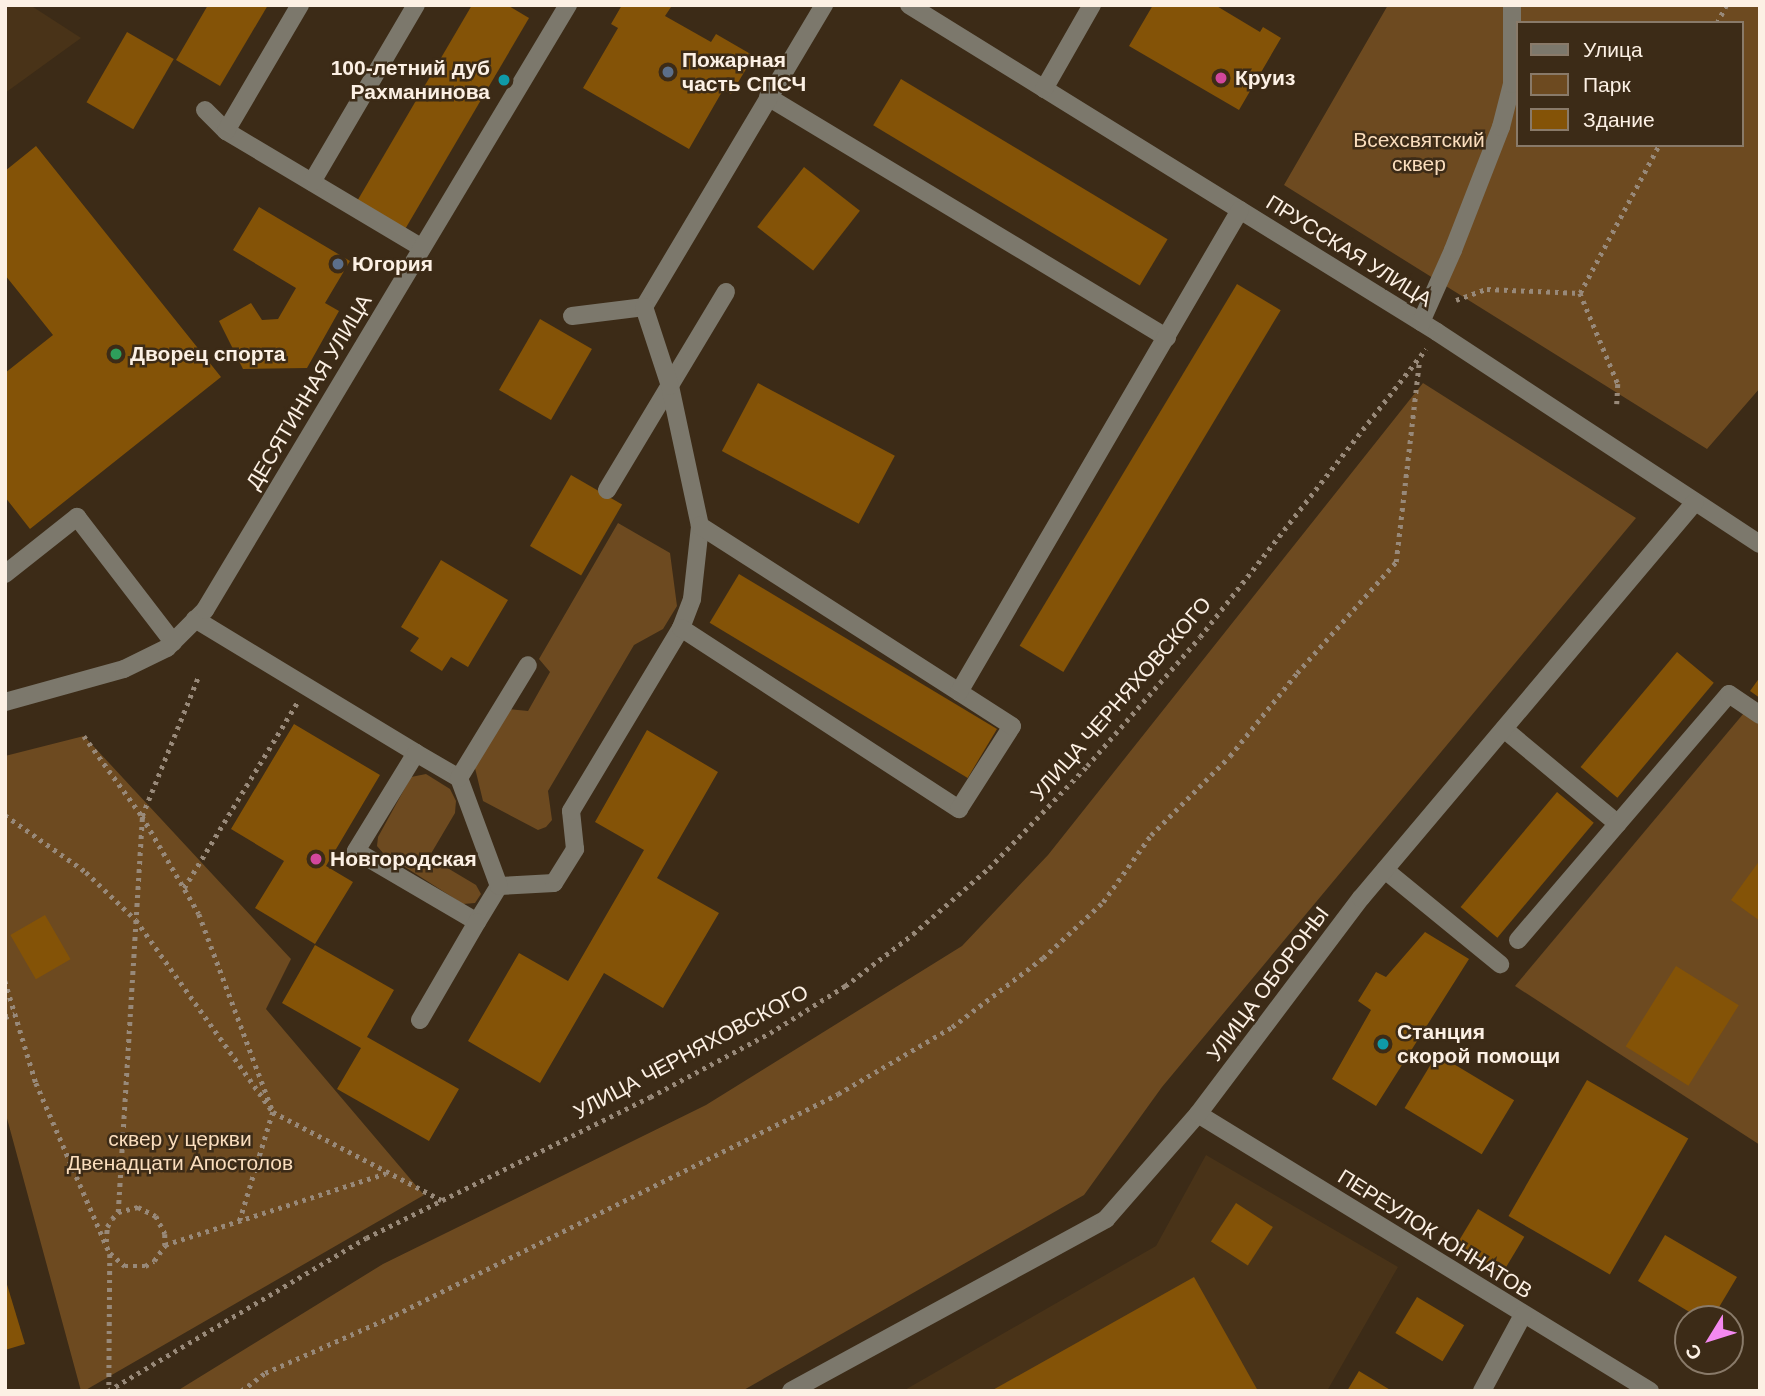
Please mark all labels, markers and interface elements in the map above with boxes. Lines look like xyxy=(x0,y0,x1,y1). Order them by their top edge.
legend xyxy=(1516,21,1744,147)
text: Улица xyxy=(1583,38,1643,61)
place label: Пожарная часть СПСЧ xyxy=(682,47,806,97)
place label: 100-летний дуб Рахманинова xyxy=(331,55,490,105)
marker: Пожарная часть СПСЧ xyxy=(660,64,676,80)
place label: Круиз xyxy=(1235,65,1295,91)
marker: Круиз xyxy=(1213,70,1229,86)
marker: 100-летний дуб Рахманинова xyxy=(496,72,512,88)
text: Парк xyxy=(1583,73,1631,96)
text: Здание xyxy=(1583,108,1655,131)
park label: Всехсвятский сквер xyxy=(1353,127,1485,177)
street label: ПРУССКАЯ УЛИЦА xyxy=(1261,190,1437,312)
place label: Югория xyxy=(352,251,433,277)
marker: Югория xyxy=(330,256,346,272)
street label: ДЕСЯТИННАЯ УЛИЦА xyxy=(241,290,377,494)
place label: Дворец спорта xyxy=(130,341,285,367)
marker: Дворец спорта xyxy=(108,346,124,362)
street label: УЛИЦА ЧЕРНЯХОВСКОГО xyxy=(1025,592,1217,806)
place label: Новгородская xyxy=(330,846,477,872)
marker: Новгородская xyxy=(308,851,324,867)
street label: УЛИЦА ОБОРОНЫ xyxy=(1202,902,1334,1066)
street label: УЛИЦА ЧЕРНЯХОВСКОГО xyxy=(569,979,813,1125)
place label: Станция скорой помощи xyxy=(1397,1019,1560,1069)
marker: Станция скорой помощи xyxy=(1375,1036,1391,1052)
park label: сквер у церкви Двенадцати Апостолов xyxy=(67,1126,293,1176)
street label: ПЕРЕУЛОК ЮННАТОВ xyxy=(1333,1164,1537,1304)
north arrow xyxy=(1674,1305,1744,1375)
text: С xyxy=(1681,1340,1706,1364)

